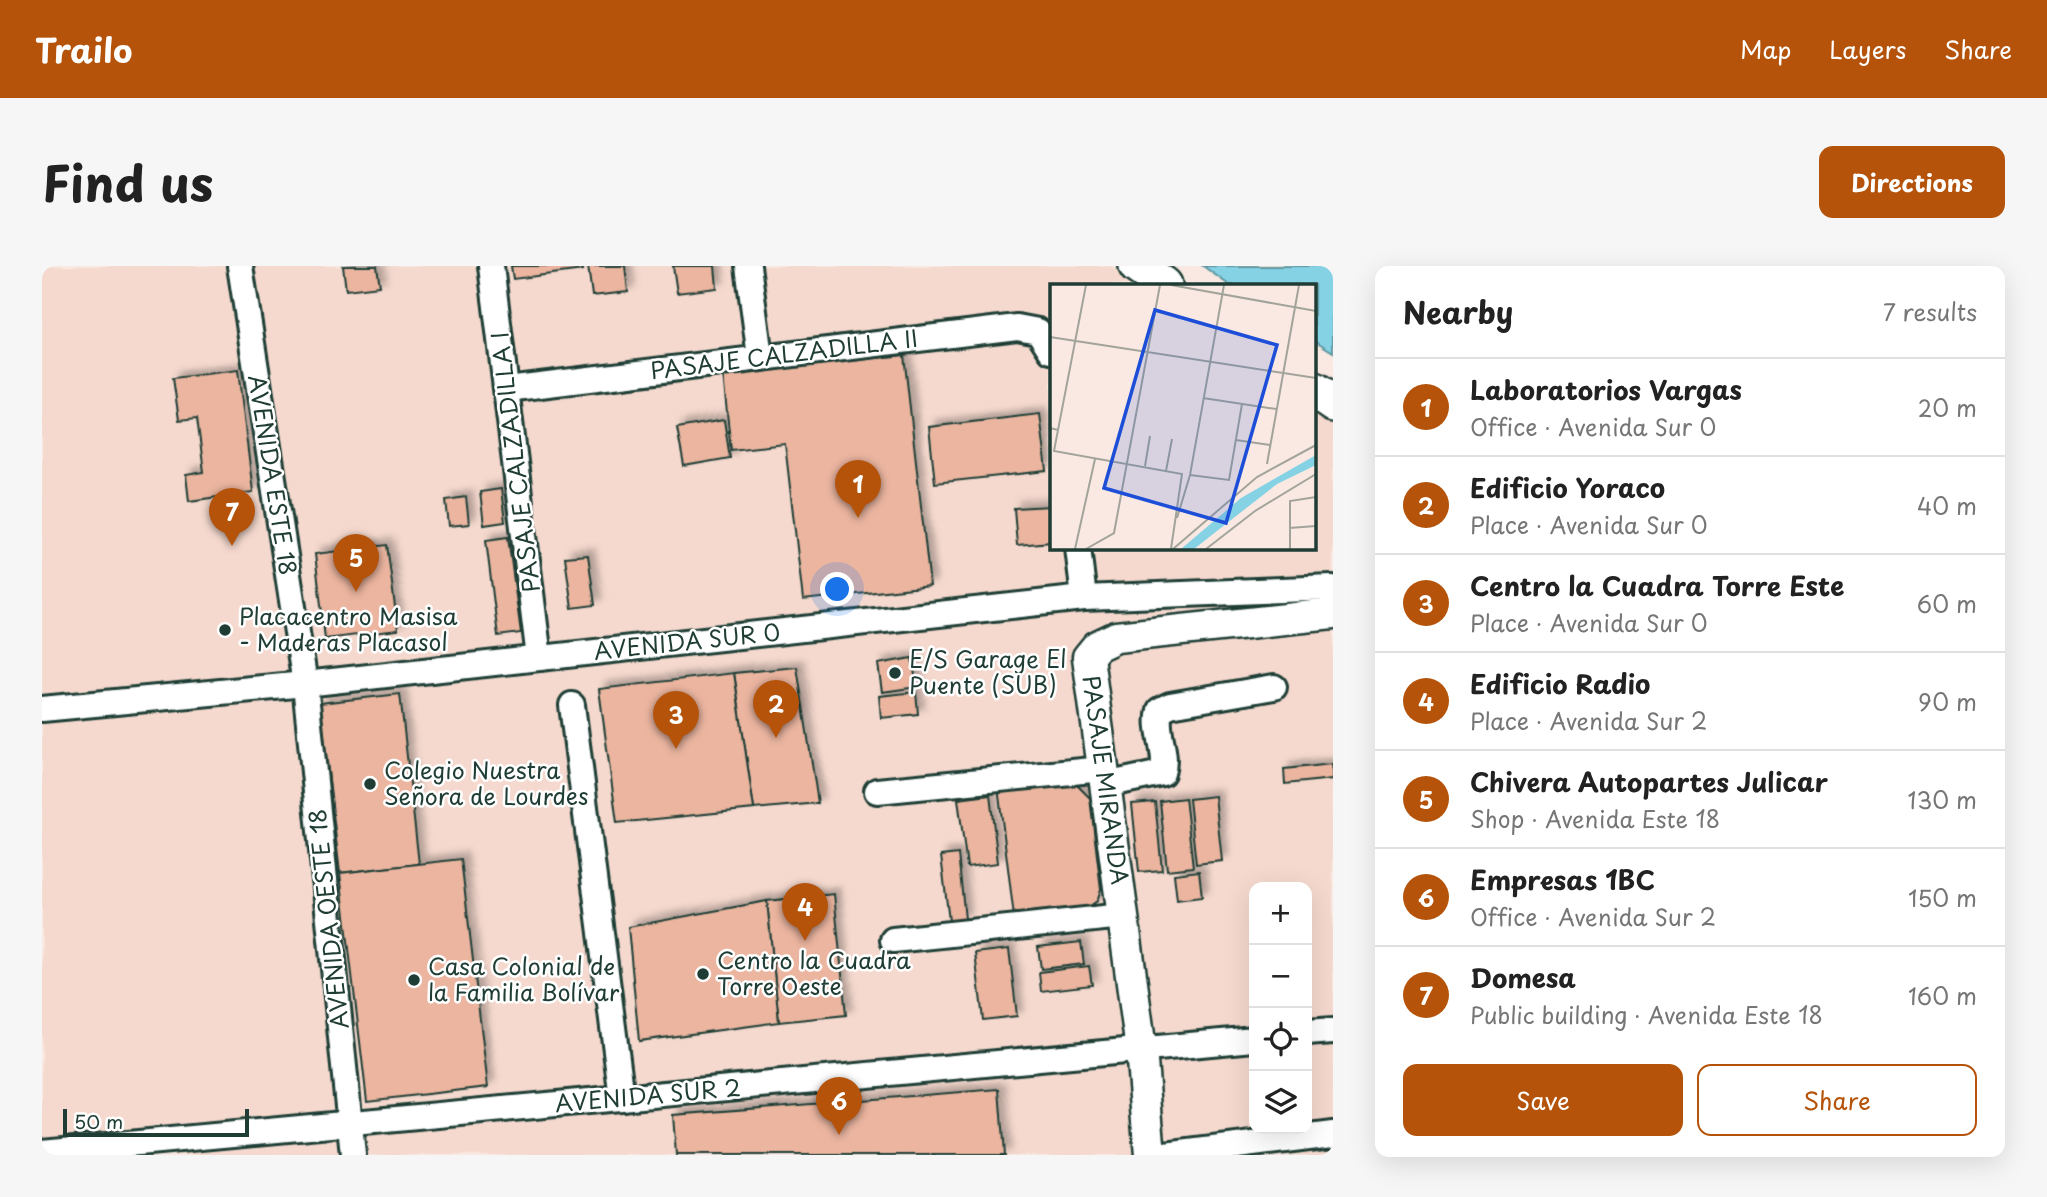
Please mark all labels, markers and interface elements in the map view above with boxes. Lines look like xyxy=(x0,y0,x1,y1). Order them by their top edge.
text: Trailo xyxy=(35,24,132,74)
text: Map xyxy=(1740,31,1791,67)
text: Layers xyxy=(1829,31,1906,67)
text: Share xyxy=(1944,31,2012,67)
text: Find us xyxy=(42,145,213,219)
button: Directions xyxy=(1819,146,2005,218)
inset map xyxy=(1050,284,1316,550)
text: Nearby xyxy=(1403,289,1513,334)
text: 7 results xyxy=(1883,294,1977,329)
street label: PASAJE CALZADILLA II xyxy=(648,320,920,387)
street label: PASAJE CALZADILLA I xyxy=(481,330,548,595)
text: Laboratorios Vargas xyxy=(1470,370,1742,409)
street label: AVENIDA ESTE 18 xyxy=(240,372,307,577)
text: 1 xyxy=(1421,390,1432,425)
text: 20 m xyxy=(1918,390,1977,425)
text: Office · Avenida Sur 0 xyxy=(1470,409,1716,444)
pin: 1 xyxy=(835,460,881,518)
text: Edificio Yoraco xyxy=(1470,468,1665,507)
pin: 7 xyxy=(209,488,255,546)
text: 2 xyxy=(1418,488,1434,523)
text: 40 m xyxy=(1917,488,1977,523)
text: Place · Avenida Sur 0 xyxy=(1470,507,1708,542)
pin: 5 xyxy=(333,534,379,592)
text: Centro la Cuadra Torre Este xyxy=(1470,566,1844,605)
your location xyxy=(820,572,854,606)
text: 3 xyxy=(1418,586,1434,621)
text: 60 m xyxy=(1917,586,1977,621)
place label: Placacentro Masisa - Maderas Placasol xyxy=(239,598,458,659)
text: Place · Avenida Sur 0 xyxy=(1470,605,1708,640)
street label: AVENIDA SUR 0 xyxy=(592,613,782,668)
marker: Placacentro Masisa - Maderas Placasol xyxy=(217,622,233,638)
place label: E/S Garage El Puente (SUB) xyxy=(909,641,1067,702)
text: Edificio Radio xyxy=(1470,664,1650,703)
marker: E/S Garage El Puente (SUB) xyxy=(887,665,903,681)
street label: PASAJE MIRANDA xyxy=(1074,673,1138,887)
pin: 2 xyxy=(753,680,799,738)
text: 4 xyxy=(1418,684,1434,719)
text: 90 m xyxy=(1918,684,1977,719)
pin: 3 xyxy=(653,691,699,749)
text: Place · Avenida Sur 2 xyxy=(1470,703,1707,738)
place label: Colegio Nuestra Señora de Lourdes xyxy=(384,752,588,813)
text: Chivera Autopartes Julicar xyxy=(1470,762,1828,801)
marker: Colegio Nuestra Señora de Lourdes xyxy=(362,776,378,792)
text: 5 xyxy=(1419,782,1433,817)
text: 130 m xyxy=(1907,782,1977,817)
text: Shop · Avenida Este 18 xyxy=(1470,801,1720,836)
street label: AVENIDA OESTE 18 xyxy=(299,807,356,1031)
text: Empresas 1BC xyxy=(1470,860,1655,899)
text: 6 xyxy=(1418,880,1434,915)
text: 150 m xyxy=(1908,880,1977,915)
map controls xyxy=(1249,882,1312,1134)
button: + xyxy=(1249,882,1312,945)
pin: 4 xyxy=(782,883,828,941)
text: Office · Avenida Sur 2 xyxy=(1470,899,1716,934)
place label: Centro la Cuadra Torre Oeste xyxy=(717,942,911,1003)
button: − xyxy=(1249,945,1312,1008)
place label: Casa Colonial de la Familia Bolívar xyxy=(428,948,620,1009)
text: Domesa xyxy=(1470,958,1576,997)
marker: Centro la Cuadra Torre Oeste xyxy=(695,966,711,982)
marker: Casa Colonial de la Familia Bolívar xyxy=(406,972,422,988)
text: 7 xyxy=(1419,978,1433,1013)
text: 160 m xyxy=(1908,978,1977,1013)
text: Public building · Avenida Este 18 xyxy=(1470,997,1823,1032)
button: locate xyxy=(1249,1008,1312,1071)
button: Save xyxy=(1403,1064,1683,1136)
button: Share xyxy=(1697,1064,1977,1136)
street label: AVENIDA SUR 2 xyxy=(553,1069,742,1120)
button: layers xyxy=(1249,1071,1312,1134)
pin: 6 xyxy=(816,1077,862,1135)
scale bar xyxy=(63,1106,248,1138)
text: 50 m xyxy=(74,1107,123,1135)

